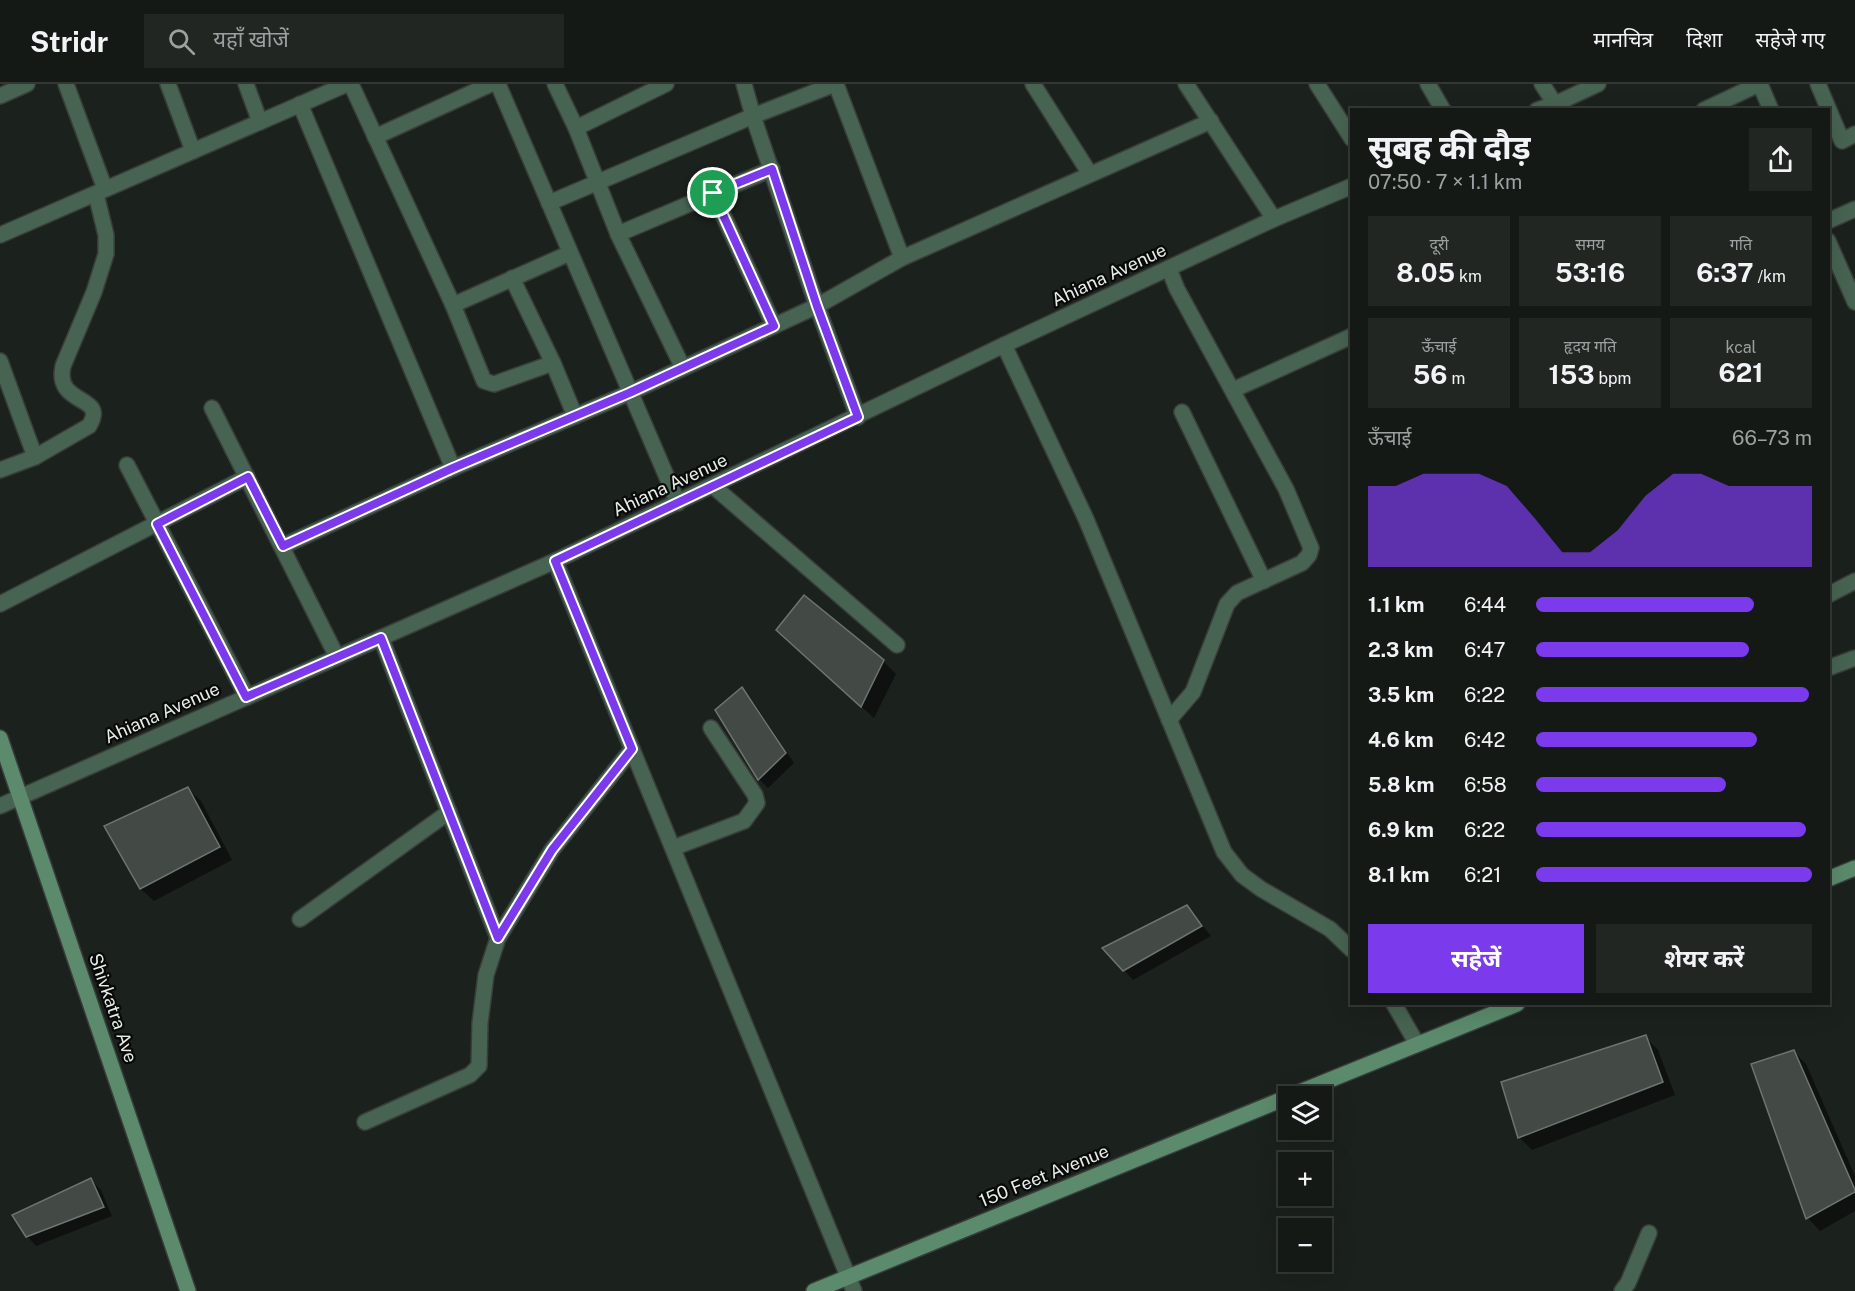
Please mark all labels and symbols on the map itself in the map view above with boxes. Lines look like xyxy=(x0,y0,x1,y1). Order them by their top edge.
pin xyxy=(687,167,738,218)
street label: Ahiana Avenue xyxy=(1048,239,1169,310)
street label: Ahiana Avenue xyxy=(609,449,730,520)
street label: Ahiana Avenue xyxy=(101,678,223,747)
street label: Shivkatra Ave xyxy=(85,950,142,1065)
street label: 150 Feet Avenue xyxy=(976,1140,1112,1211)

